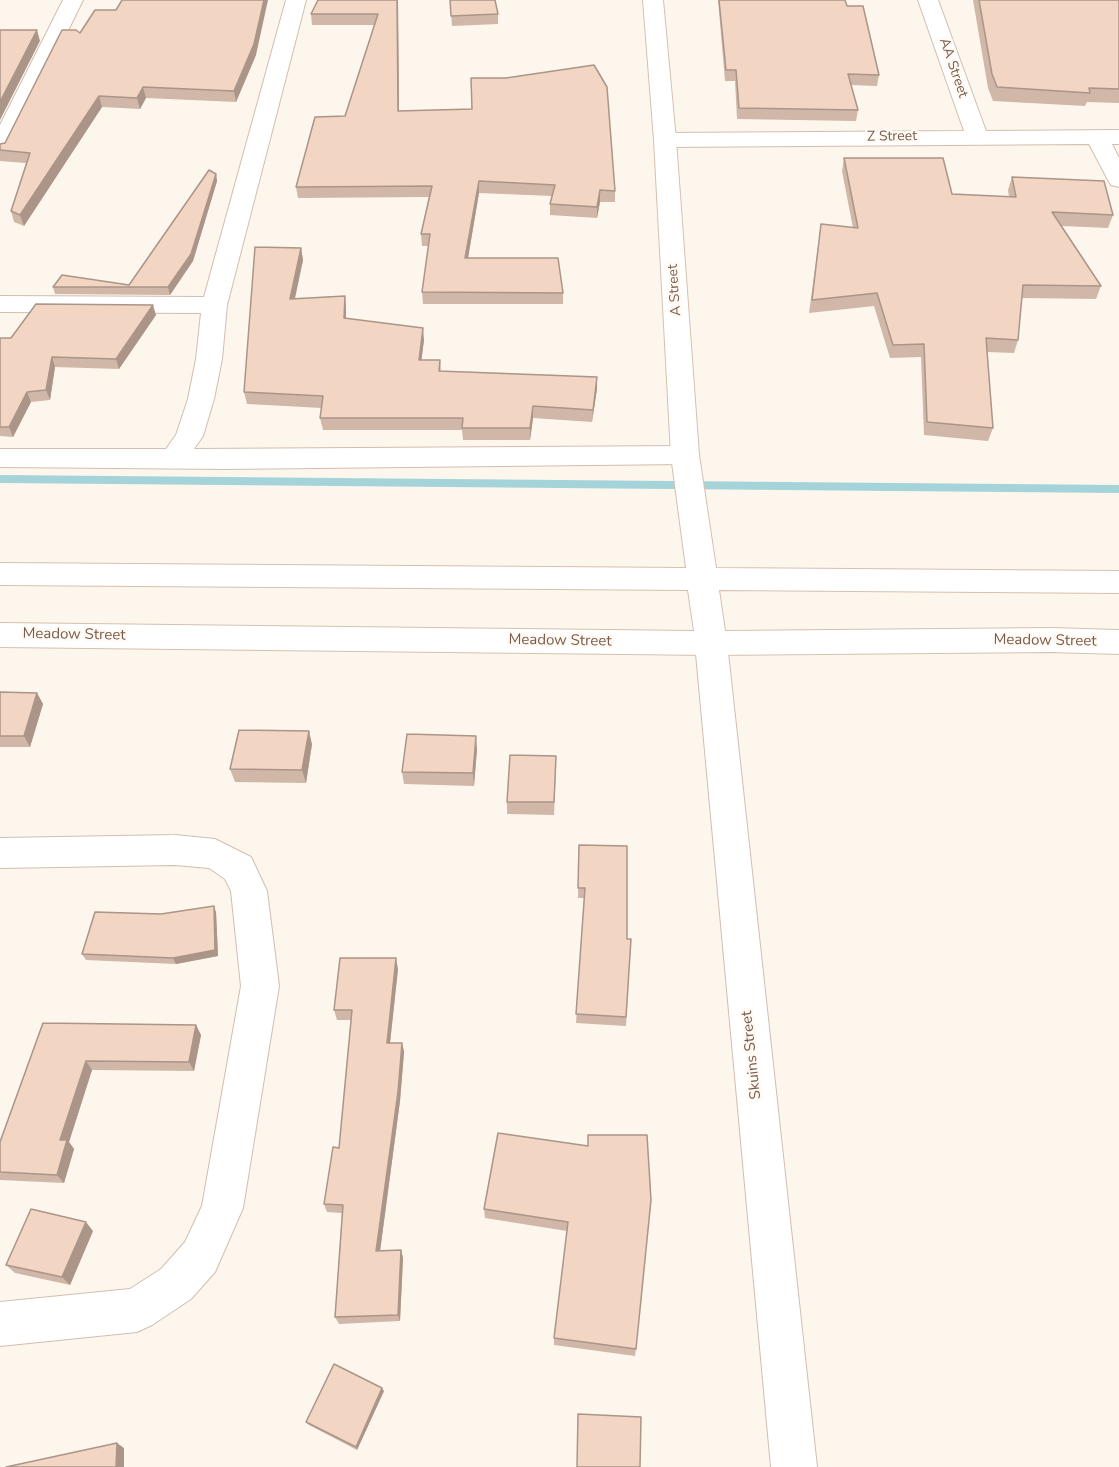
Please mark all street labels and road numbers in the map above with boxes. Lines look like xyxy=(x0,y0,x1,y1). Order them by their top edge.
street label: AA Street xyxy=(935,36,971,100)
street label: Z Street xyxy=(867,128,917,146)
street label: A Street xyxy=(665,263,685,317)
street label: Meadow Street xyxy=(22,625,126,645)
street label: Meadow Street xyxy=(508,631,612,651)
street label: Meadow Street xyxy=(993,631,1097,651)
street label: Skuins Street xyxy=(738,1010,766,1100)

